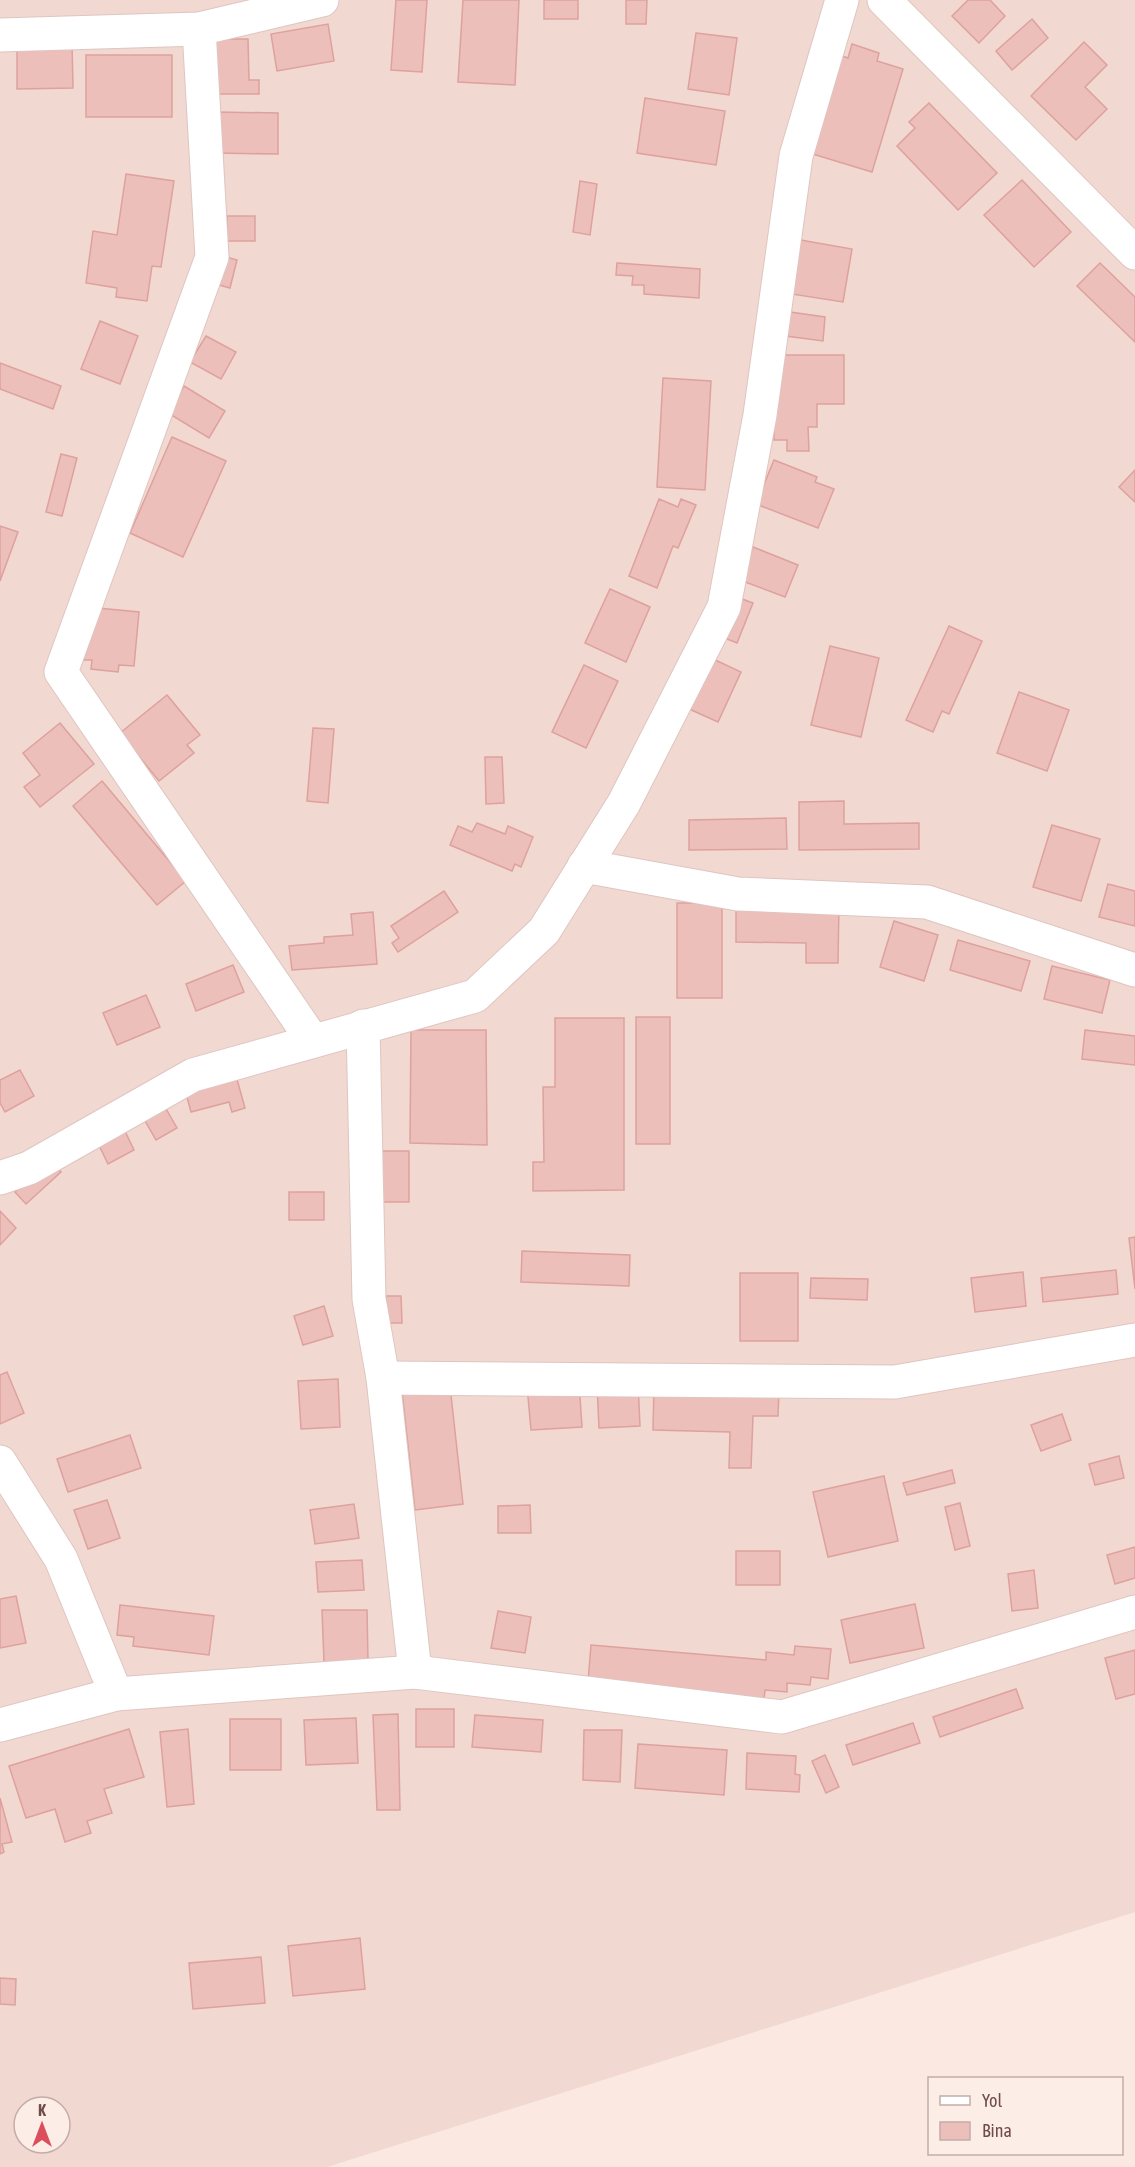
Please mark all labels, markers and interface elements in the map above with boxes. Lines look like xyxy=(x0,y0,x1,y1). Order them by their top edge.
legend xyxy=(928,2077,1123,2155)
text: Yol xyxy=(982,2090,1002,2111)
north arrow xyxy=(12,2095,72,2155)
text: K xyxy=(38,2101,46,2119)
text: Bina xyxy=(982,2120,1012,2141)

